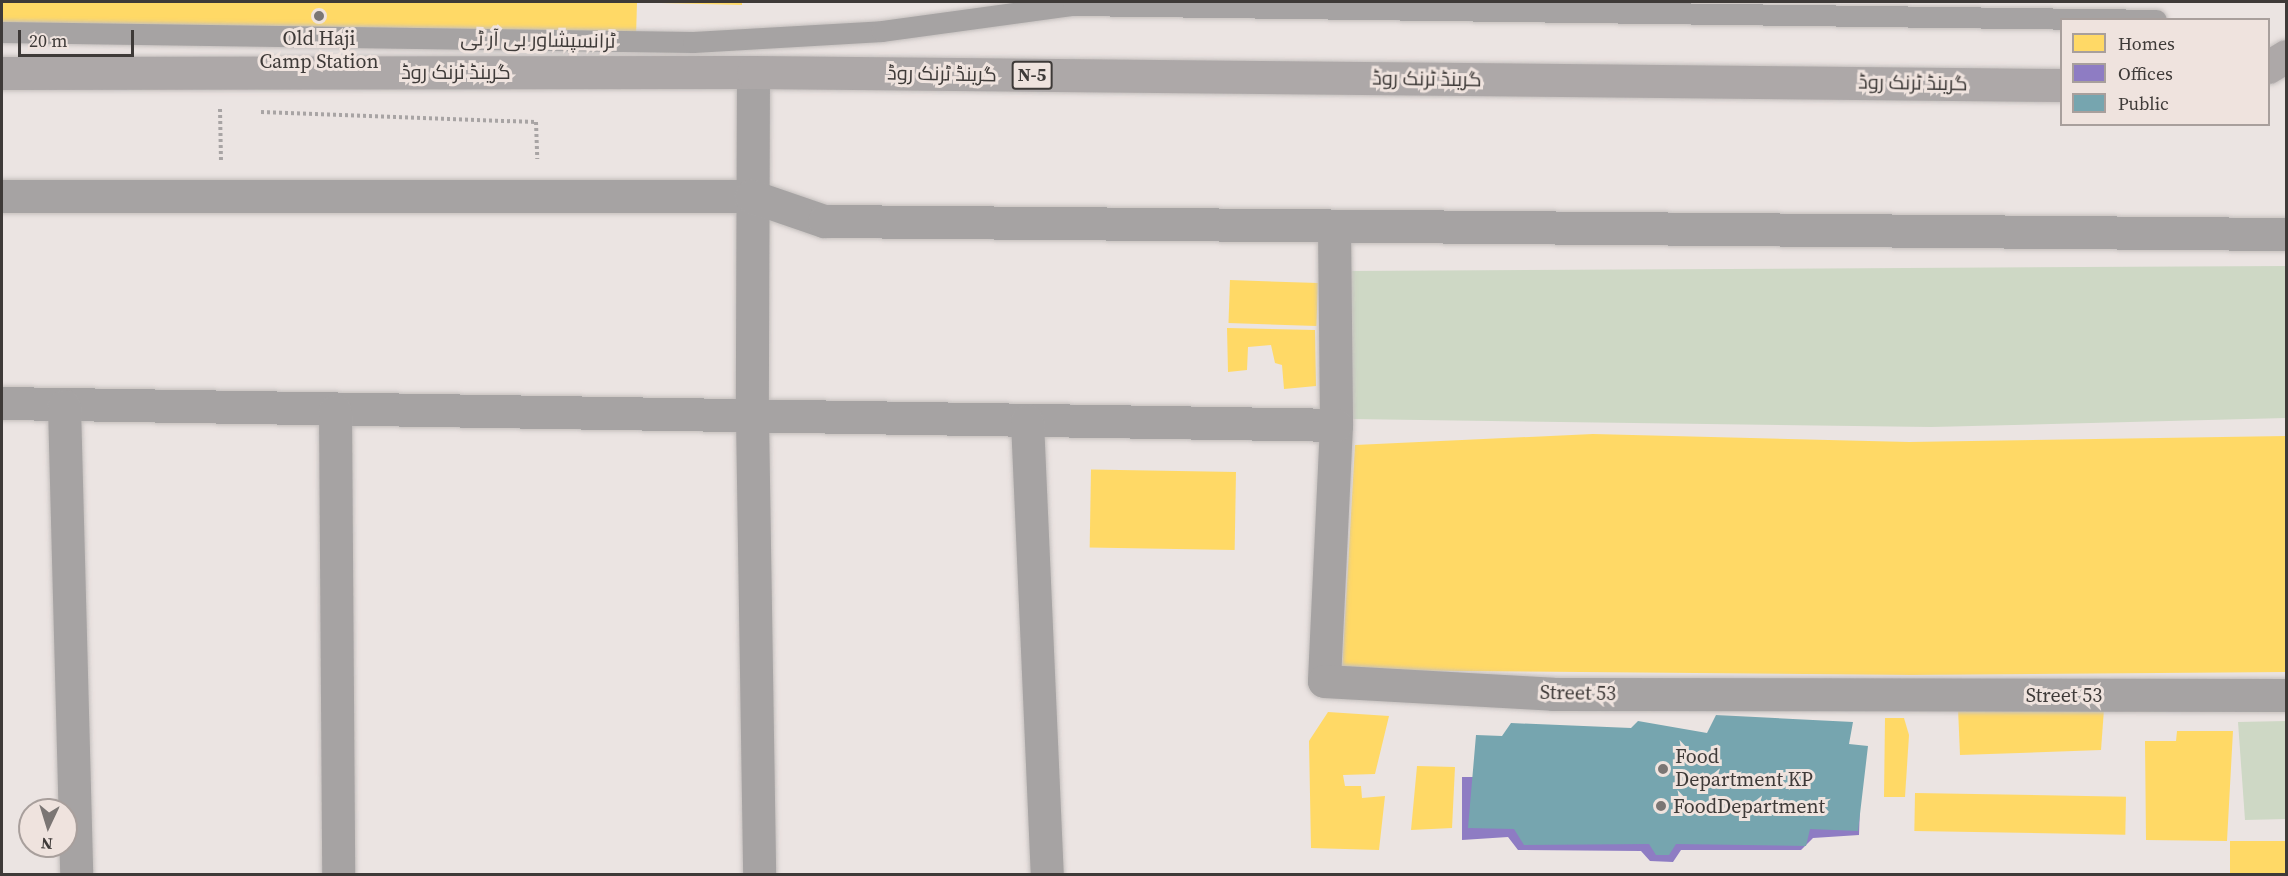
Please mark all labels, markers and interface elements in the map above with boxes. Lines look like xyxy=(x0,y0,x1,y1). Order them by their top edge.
marker: Old Haji Camp Station xyxy=(312,9,326,23)
scale bar xyxy=(21,18,136,56)
legend xyxy=(2060,18,2270,126)
place label: Old Haji Camp Station xyxy=(259,26,379,73)
street label: ٹرانسپشاور بی آر ٹی xyxy=(460,27,616,53)
text: 20 m xyxy=(29,28,67,53)
text: Homes xyxy=(2118,31,2175,56)
street label: گرینڈ ٹرنک روڈ xyxy=(401,60,511,84)
road number: N-5 xyxy=(1011,60,1053,90)
street label: گرینڈ ٹرنک روڈ xyxy=(887,61,997,87)
text: Offices xyxy=(2118,61,2173,86)
street label: گرینڈ ٹرنک روڈ xyxy=(1372,66,1482,92)
street label: گرینڈ ٹرنک روڈ xyxy=(1858,70,1968,96)
text: Public xyxy=(2118,91,2169,116)
street label: Street 53 xyxy=(1540,680,1616,706)
street label: Street 53 xyxy=(2026,683,2102,707)
place label: Food Department KP xyxy=(1675,745,1813,792)
marker: Food Department KP xyxy=(1656,762,1670,776)
place label: FoodDepartment xyxy=(1673,794,1825,818)
north arrow xyxy=(18,798,78,858)
marker: FoodDepartment xyxy=(1654,799,1668,813)
text: N xyxy=(40,833,53,855)

